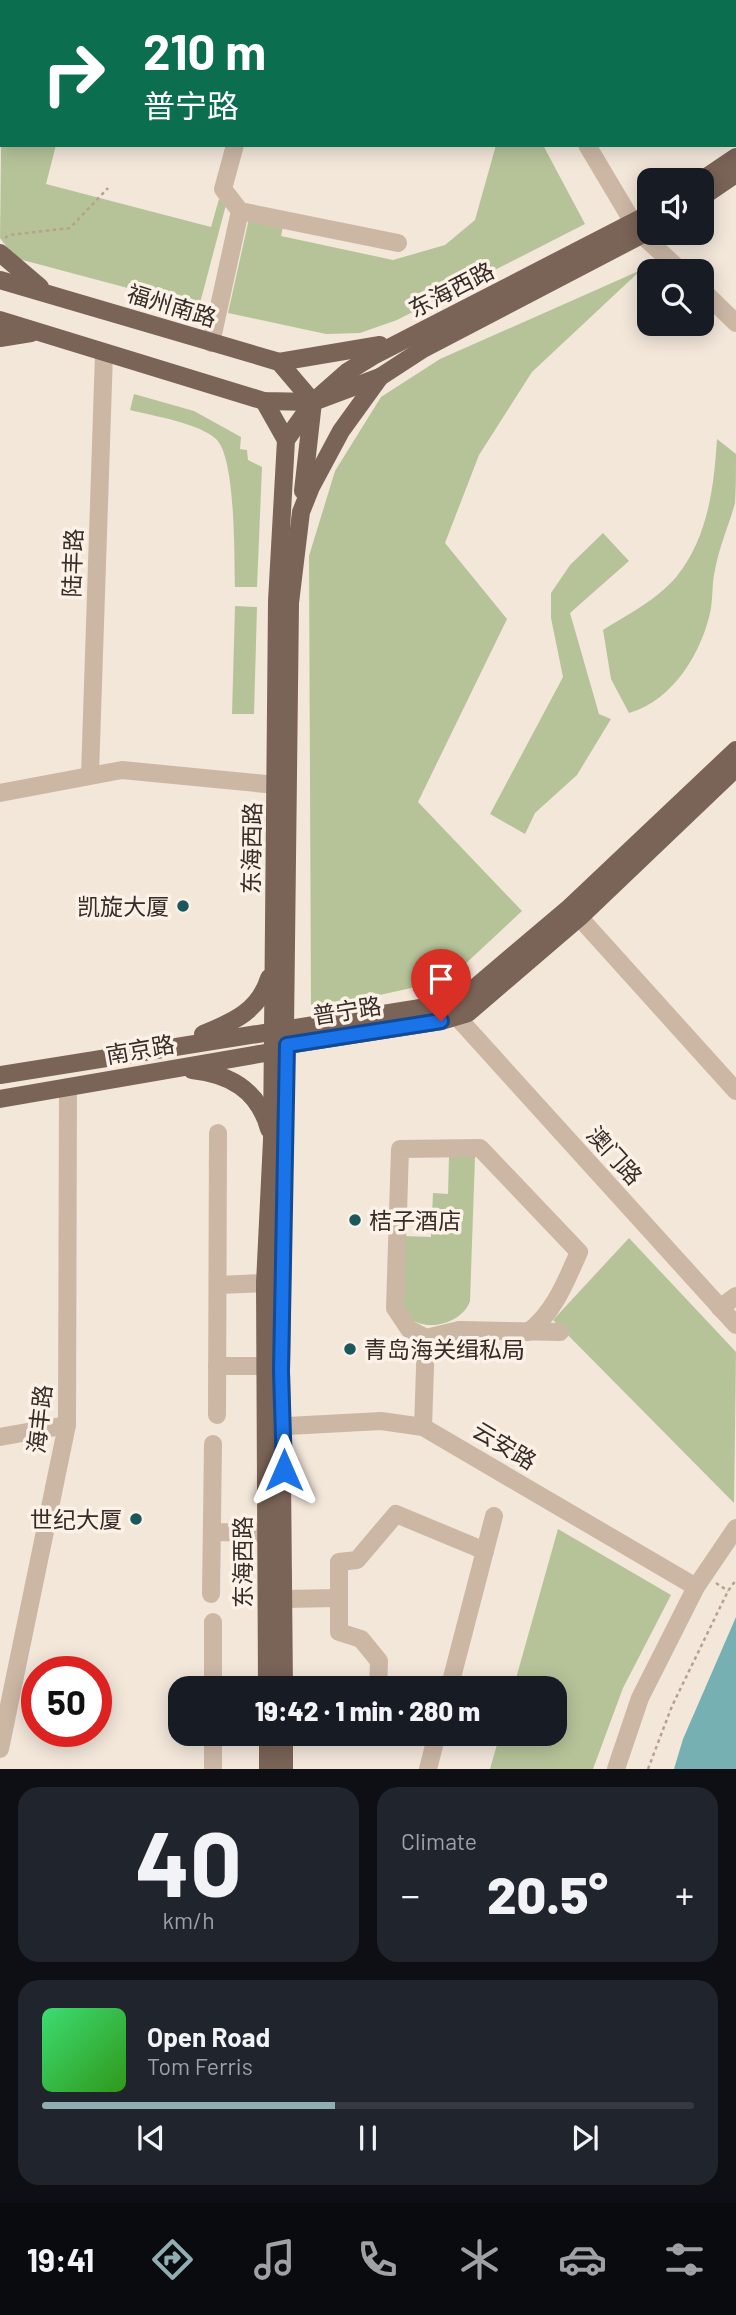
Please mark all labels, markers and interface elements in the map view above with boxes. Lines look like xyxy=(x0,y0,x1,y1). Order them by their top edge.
text: 210 m xyxy=(143,21,266,80)
icon: right xyxy=(28,28,119,119)
text: 普宁路 xyxy=(143,86,239,124)
map controls xyxy=(637,168,714,336)
button: sound xyxy=(637,168,714,245)
street label: 东海西路 xyxy=(404,256,498,322)
button: search xyxy=(637,259,714,336)
street label: 福州南路 xyxy=(124,278,220,332)
street label: 陆丰路 xyxy=(57,528,87,598)
street label: 东海西路 xyxy=(236,802,266,894)
place label: 凯旋大厦 xyxy=(77,892,169,920)
marker: 凯旋大厦 xyxy=(175,898,191,914)
pin xyxy=(411,949,471,1021)
icon: arrive xyxy=(422,960,460,998)
street label: 普宁路 xyxy=(311,991,383,1029)
street label: 南京路 xyxy=(104,1029,176,1069)
street label: 澳门路 xyxy=(582,1120,648,1190)
place label: 桔子酒店 xyxy=(369,1206,461,1234)
marker: 桔子酒店 xyxy=(347,1212,363,1228)
place label: 青岛海关缉私局 xyxy=(364,1335,525,1363)
marker: 青岛海关缉私局 xyxy=(342,1341,358,1357)
street label: 海丰路 xyxy=(21,1383,57,1455)
street label: 云安路 xyxy=(468,1415,542,1475)
position arrow xyxy=(247,1433,321,1507)
place label: 世纪大厦 xyxy=(30,1505,122,1533)
marker: 世纪大厦 xyxy=(128,1511,144,1527)
street label: 东海西路 xyxy=(228,1516,256,1608)
speed limit sign: 50 xyxy=(21,1656,112,1747)
text: 19:42 · 1 min · 280 m xyxy=(255,1695,480,1726)
text: 40 xyxy=(135,1806,242,1915)
text: Climate xyxy=(401,1827,477,1855)
text: 20.5° xyxy=(487,1862,608,1924)
text: − xyxy=(401,1871,420,1917)
text: + xyxy=(675,1871,694,1917)
text: km/h xyxy=(162,1906,215,1934)
text: Open Road xyxy=(147,2021,270,2052)
text: Tom Ferris xyxy=(147,2052,253,2080)
icon: previous xyxy=(132,2119,170,2157)
icon: pause xyxy=(349,2119,387,2157)
icon: next xyxy=(566,2119,604,2157)
icon: directions xyxy=(148,2235,197,2284)
icon: music xyxy=(250,2235,299,2284)
icon: phone xyxy=(353,2235,402,2284)
icon: climate xyxy=(455,2235,504,2284)
icon: car xyxy=(558,2235,607,2284)
icon: filters xyxy=(660,2235,709,2284)
text: 19:41 xyxy=(27,2240,94,2278)

